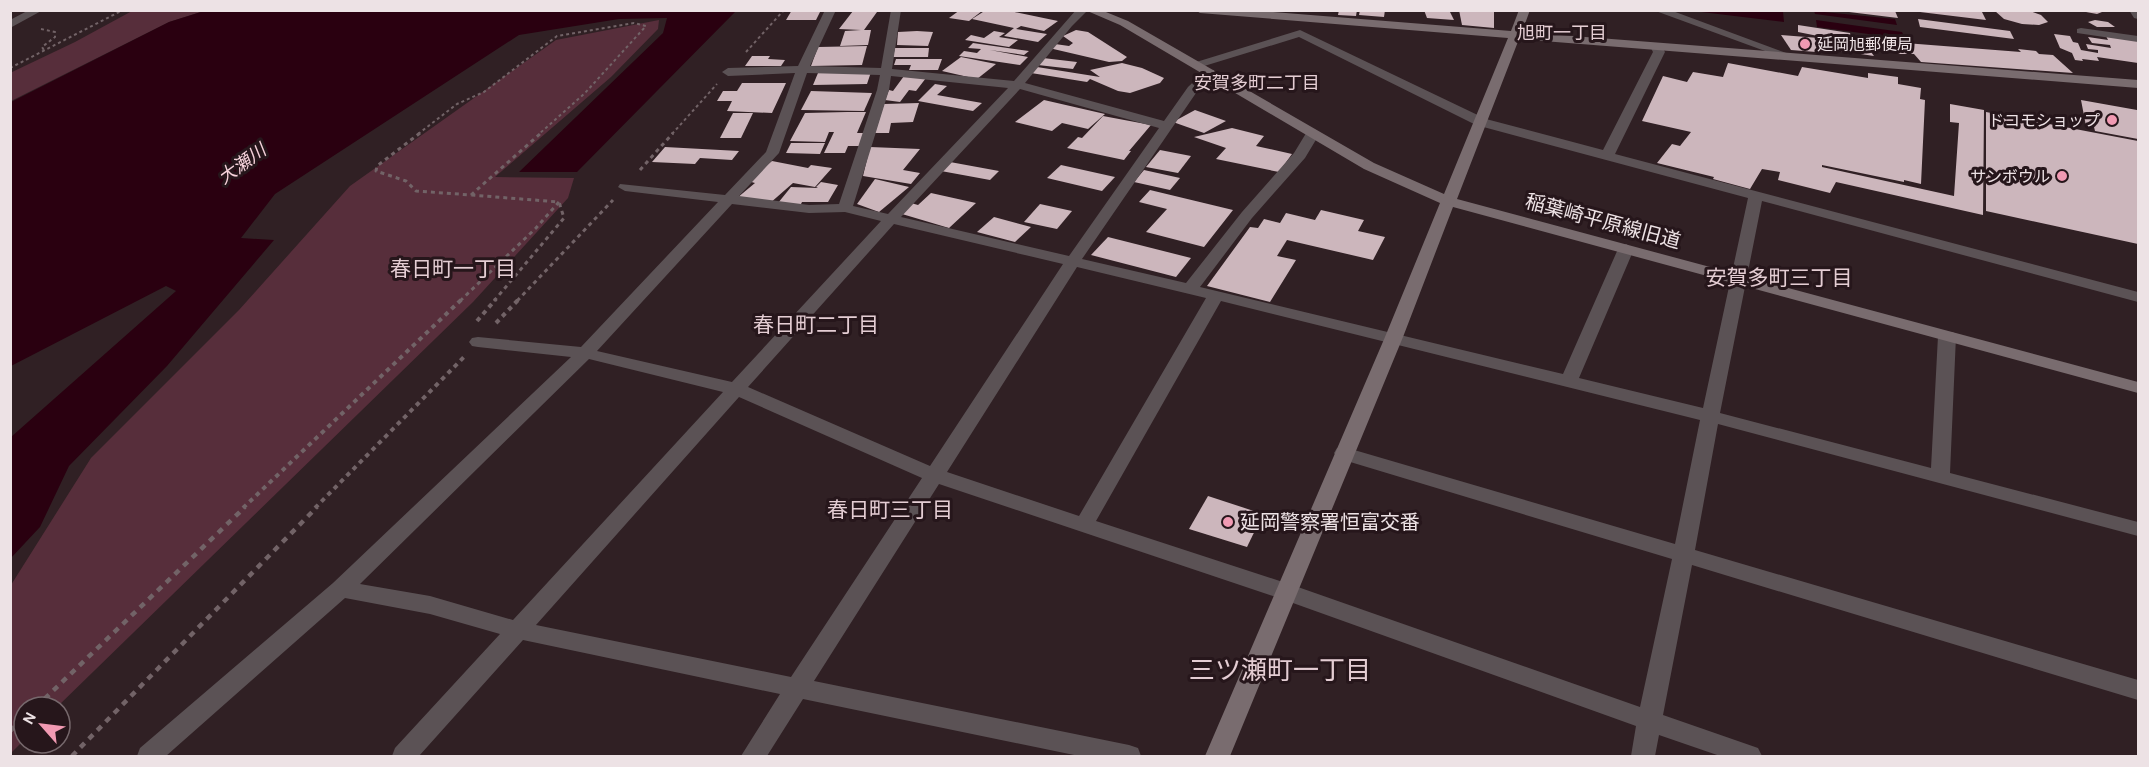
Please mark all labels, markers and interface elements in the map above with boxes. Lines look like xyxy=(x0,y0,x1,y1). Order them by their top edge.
district label: 旭町一丁目 xyxy=(1517,22,1607,44)
place label: 延岡旭郵便局 xyxy=(1817,35,1913,54)
marker: 延岡旭郵便局 xyxy=(1798,37,1812,51)
district label: 安賀多町二丁目 xyxy=(1194,72,1320,94)
place label: ドコモショップ xyxy=(1988,111,2100,130)
marker: ドコモショップ xyxy=(2105,113,2119,127)
water label: 大瀬川 xyxy=(214,138,272,189)
place label: サンボウル xyxy=(1970,167,2050,186)
marker: サンボウル xyxy=(2055,169,2069,183)
street label: 稲葉崎平原線旧道 xyxy=(1523,190,1683,253)
district label: 春日町一丁目 xyxy=(390,257,516,281)
district label: 安賀多町三丁目 xyxy=(1706,266,1853,290)
district label: 春日町二丁目 xyxy=(753,313,879,337)
district label: 春日町三丁目 xyxy=(827,498,953,522)
place label: 延岡警察署恒富交番 xyxy=(1240,511,1420,534)
marker: 延岡警察署恒富交番 xyxy=(1221,515,1235,529)
district label: 三ツ瀬町一丁目 xyxy=(1189,655,1371,686)
north arrow xyxy=(12,695,72,755)
text: N xyxy=(18,709,40,728)

